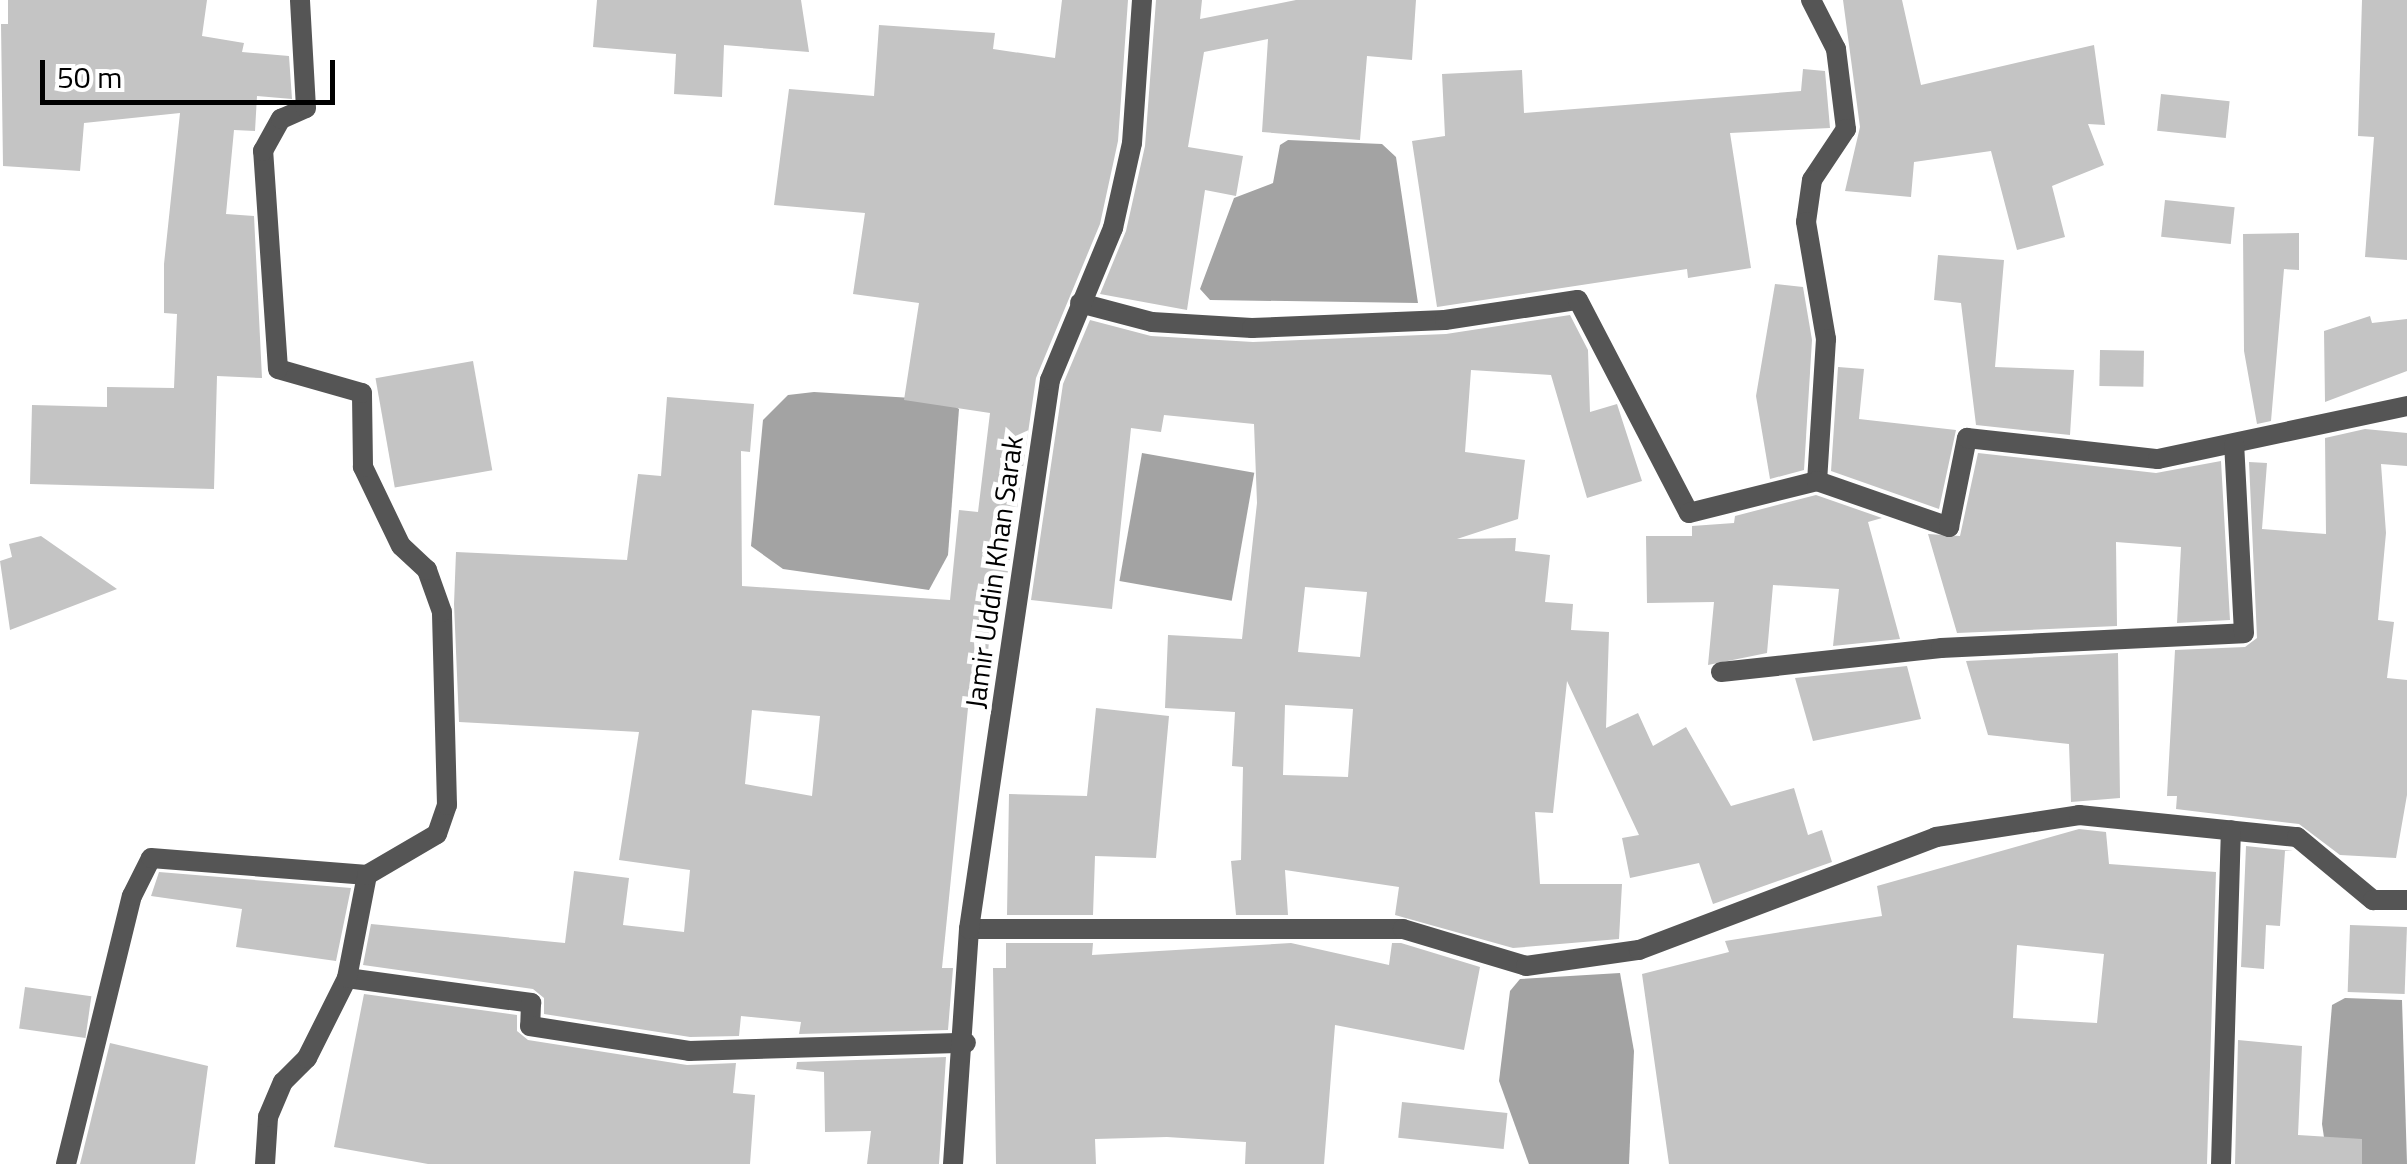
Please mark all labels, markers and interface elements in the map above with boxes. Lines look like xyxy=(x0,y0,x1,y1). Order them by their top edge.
scale bar xyxy=(45,40,340,102)
text: 50 m xyxy=(57,54,122,100)
street label: Jamir Uddin Khan Sarak xyxy=(958,434,1030,710)

